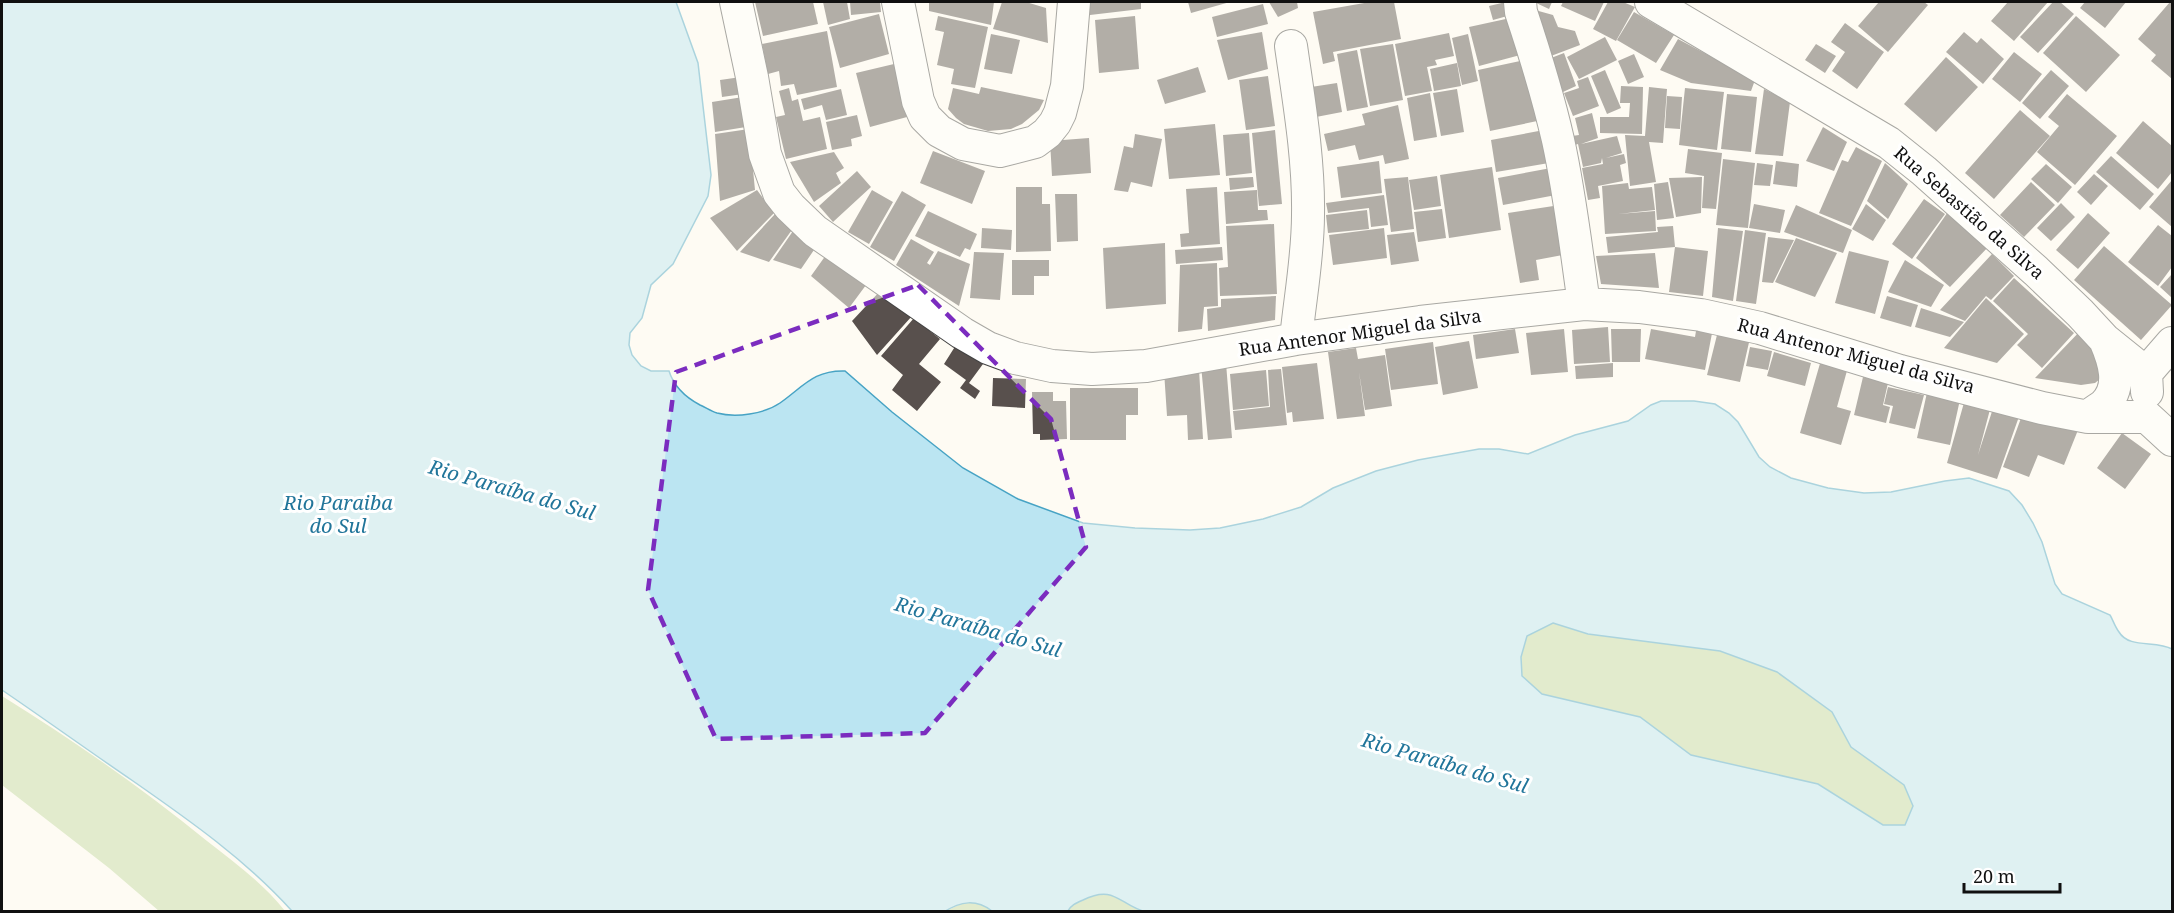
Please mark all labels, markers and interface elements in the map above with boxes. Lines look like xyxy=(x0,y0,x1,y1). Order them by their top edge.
street label: Rua Sebastião da Silva xyxy=(1889,140,2050,284)
street label: Rua Antenor Miguel da Silva xyxy=(1237,303,1483,361)
street label: Rua Antenor Miguel da Silva xyxy=(1735,312,1978,398)
water label: Rio Paraíba do Sul xyxy=(425,453,598,526)
water label: Rio Paraiba do Sul xyxy=(282,489,393,539)
water label: Rio Paraíba do Sul xyxy=(891,590,1064,663)
water label: Rio Paraíba do Sul xyxy=(1358,726,1531,799)
scale bar xyxy=(1964,856,2060,894)
text: 20 m xyxy=(1973,864,2015,888)

